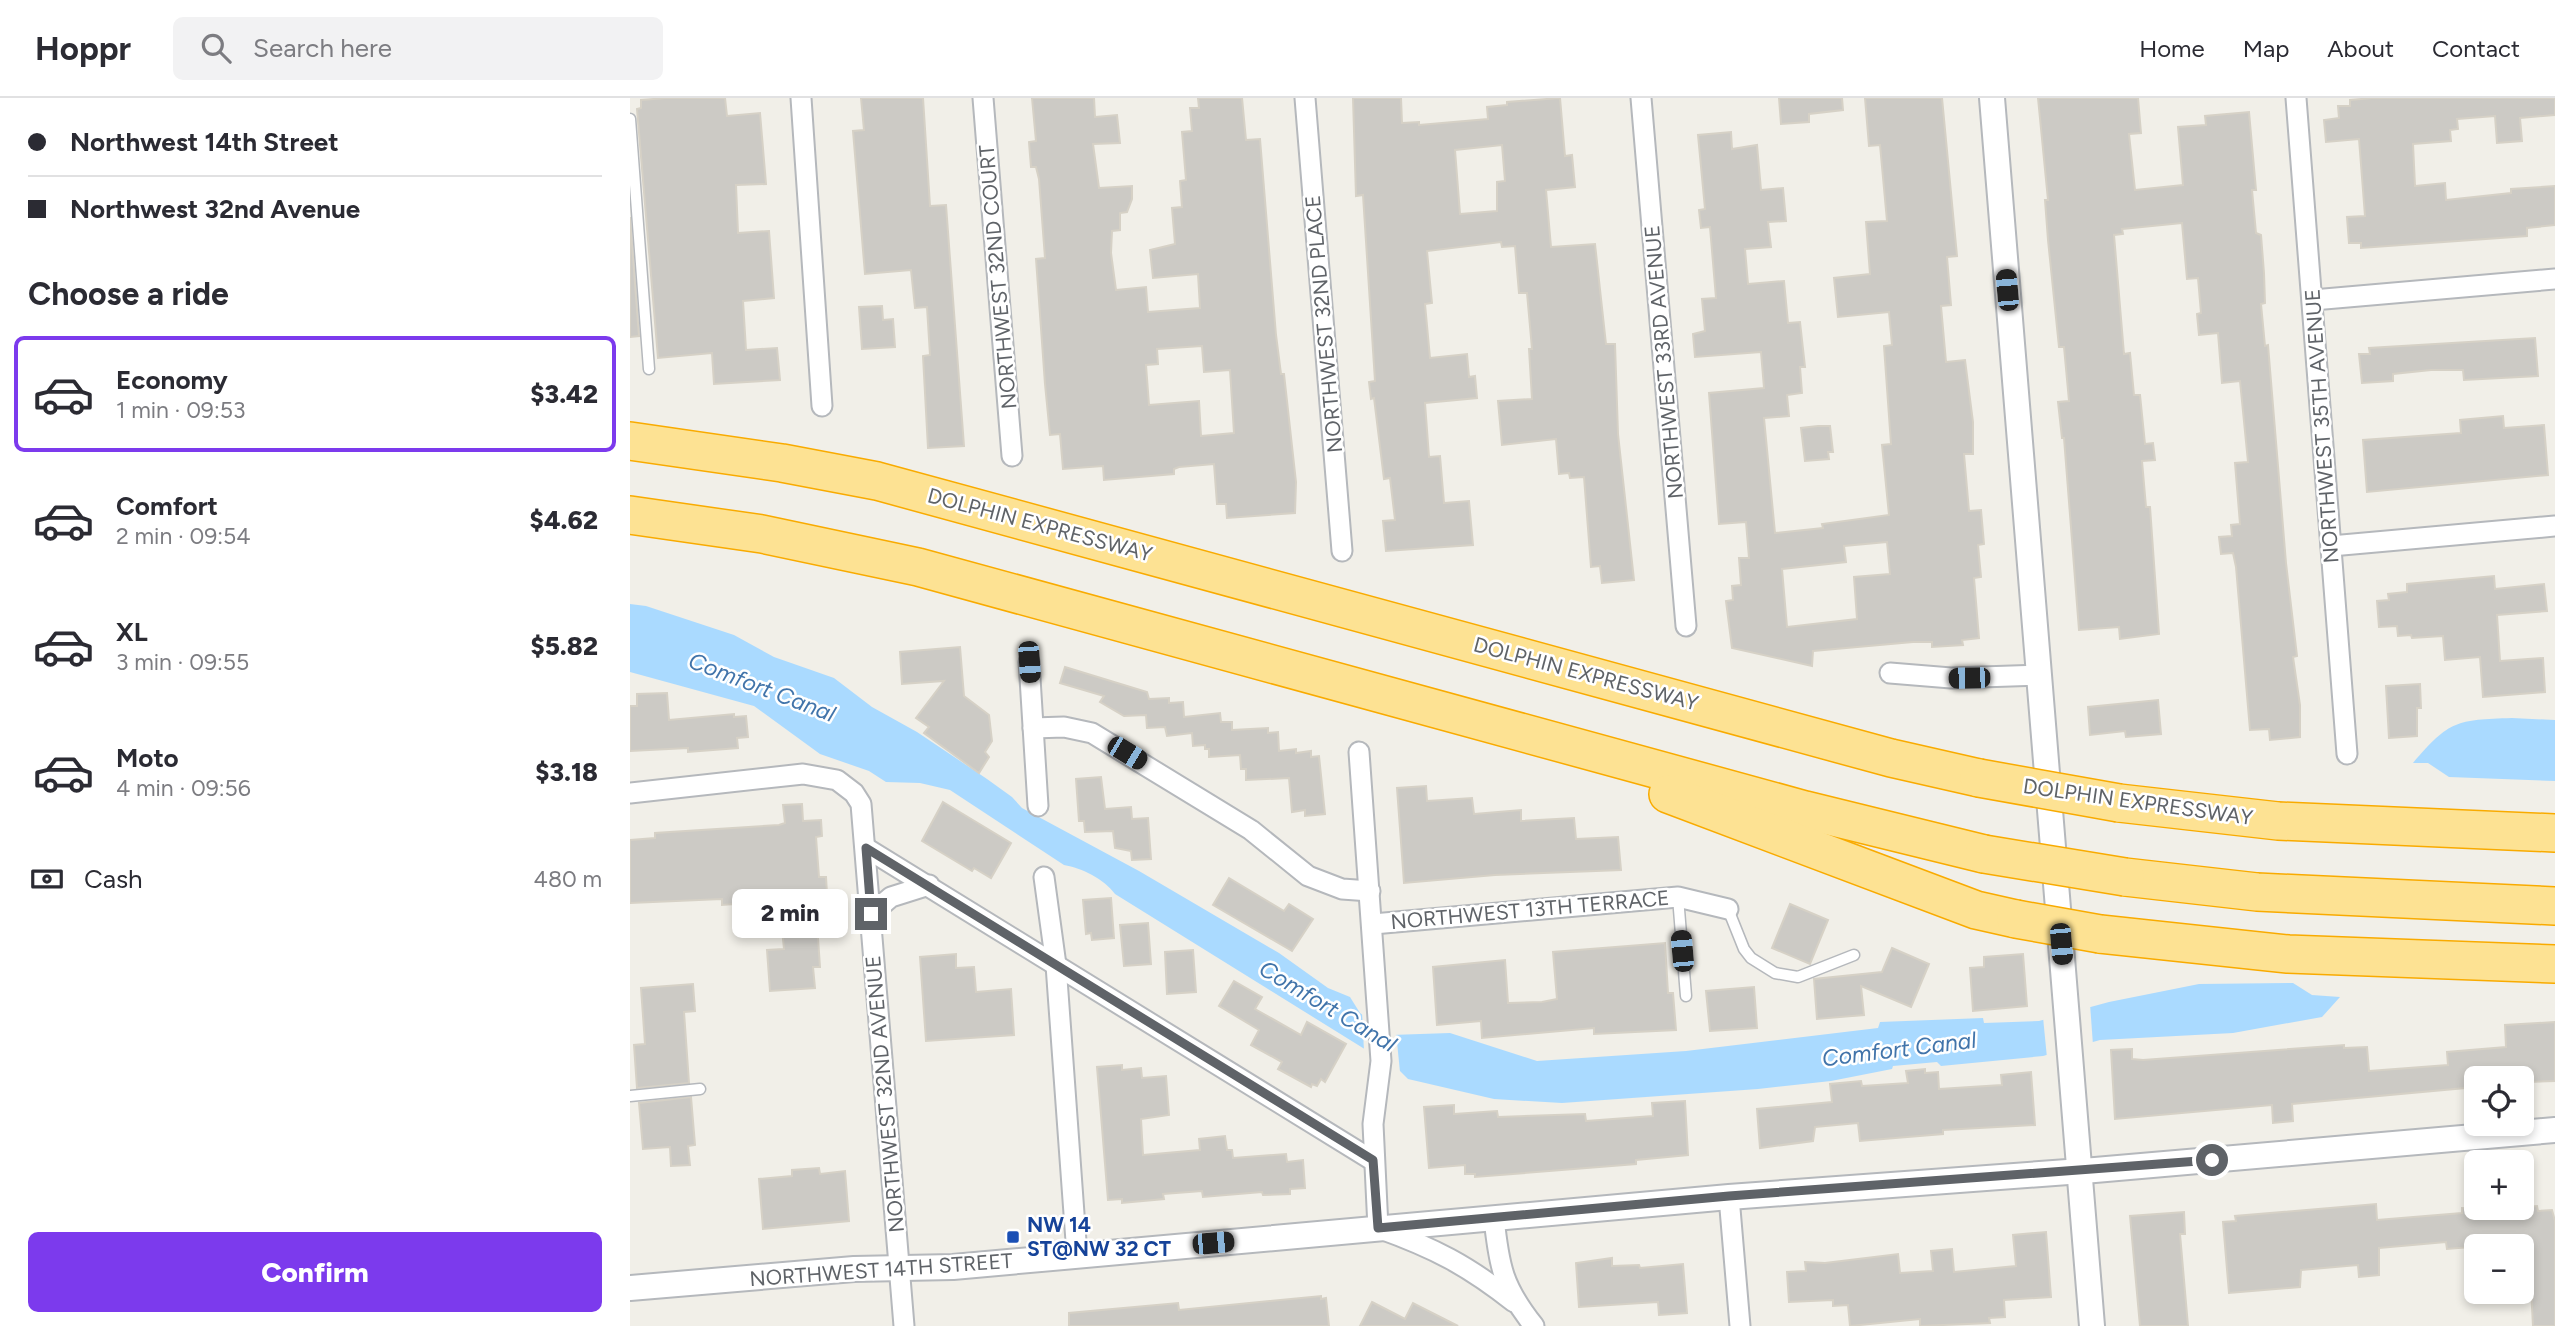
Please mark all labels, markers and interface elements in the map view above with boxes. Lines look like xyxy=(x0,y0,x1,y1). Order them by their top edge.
search box xyxy=(173,17,663,80)
text: Hoppr xyxy=(35,29,131,68)
icon: search xyxy=(197,29,235,67)
text: Search here xyxy=(253,32,392,64)
text: Home xyxy=(2139,34,2205,63)
text: Map xyxy=(2243,34,2289,63)
text: About xyxy=(2327,34,2394,63)
text: Contact xyxy=(2432,34,2520,63)
text: Northwest 14th Street xyxy=(70,126,339,158)
street label: NORTHWEST 32ND COURT xyxy=(973,143,1022,410)
text: Northwest 32nd Avenue xyxy=(70,193,360,225)
street label: NORTHWEST 32ND PLACE xyxy=(1300,194,1347,454)
street label: NORTHWEST 33RD AVENUE xyxy=(1639,224,1688,500)
car xyxy=(1995,268,2020,312)
text: Choose a ride xyxy=(28,275,229,313)
street label: NORTHWEST 35TH AVENUE xyxy=(2299,288,2344,564)
icon: car xyxy=(32,363,95,426)
text: Economy xyxy=(116,364,228,396)
text: $3.42 xyxy=(530,378,598,410)
text: 1 min · 09:53 xyxy=(116,396,245,424)
street label: DOLPHIN EXPRESSWAY xyxy=(925,482,1156,567)
icon: car xyxy=(32,489,95,552)
text: Comfort xyxy=(116,490,218,522)
text: $4.62 xyxy=(530,504,598,536)
text: 2 min · 09:54 xyxy=(116,522,251,550)
icon: car xyxy=(32,615,95,678)
text: XL xyxy=(116,616,148,648)
text: $5.82 xyxy=(530,630,598,662)
street label: DOLPHIN EXPRESSWAY xyxy=(1471,631,1702,716)
car xyxy=(1018,640,1041,684)
water label: Comfort Canal xyxy=(685,646,840,728)
text: 3 min · 09:55 xyxy=(116,648,249,676)
car xyxy=(1948,667,1991,689)
car xyxy=(1104,733,1151,773)
icon: car xyxy=(32,741,95,804)
text: Moto xyxy=(116,742,179,774)
text: $3.18 xyxy=(535,756,598,788)
street label: DOLPHIN EXPRESSWAY xyxy=(2022,773,2255,830)
text: 4 min · 09:56 xyxy=(116,774,251,802)
icon: cash xyxy=(28,860,66,898)
text: Cash xyxy=(84,863,143,895)
text: 480 m xyxy=(534,865,602,893)
street label: NORTHWEST 13TH TERRACE xyxy=(1390,885,1670,934)
callout: 2 min xyxy=(731,890,846,938)
route end xyxy=(855,898,887,930)
text: 2 min xyxy=(761,899,819,927)
car xyxy=(2049,922,2074,966)
car xyxy=(1670,929,1695,973)
street label: NORTHWEST 32ND AVENUE xyxy=(860,954,909,1234)
water label: Comfort Canal xyxy=(1254,954,1402,1058)
water label: Comfort Canal xyxy=(1820,1026,1979,1072)
map controls xyxy=(2464,1066,2534,1304)
button: locate xyxy=(2464,1066,2534,1136)
route start xyxy=(2196,1144,2228,1176)
button: + xyxy=(2464,1150,2534,1220)
place label: NW 14 ST@NW 32 CT xyxy=(1027,1212,1171,1261)
marker: NW 14 ST@NW 32 CT xyxy=(1005,1229,1021,1245)
car xyxy=(1192,1231,1235,1255)
button: Confirm xyxy=(28,1232,602,1312)
button: − xyxy=(2464,1234,2534,1304)
street label: NORTHWEST 14TH STREET xyxy=(749,1248,1014,1291)

